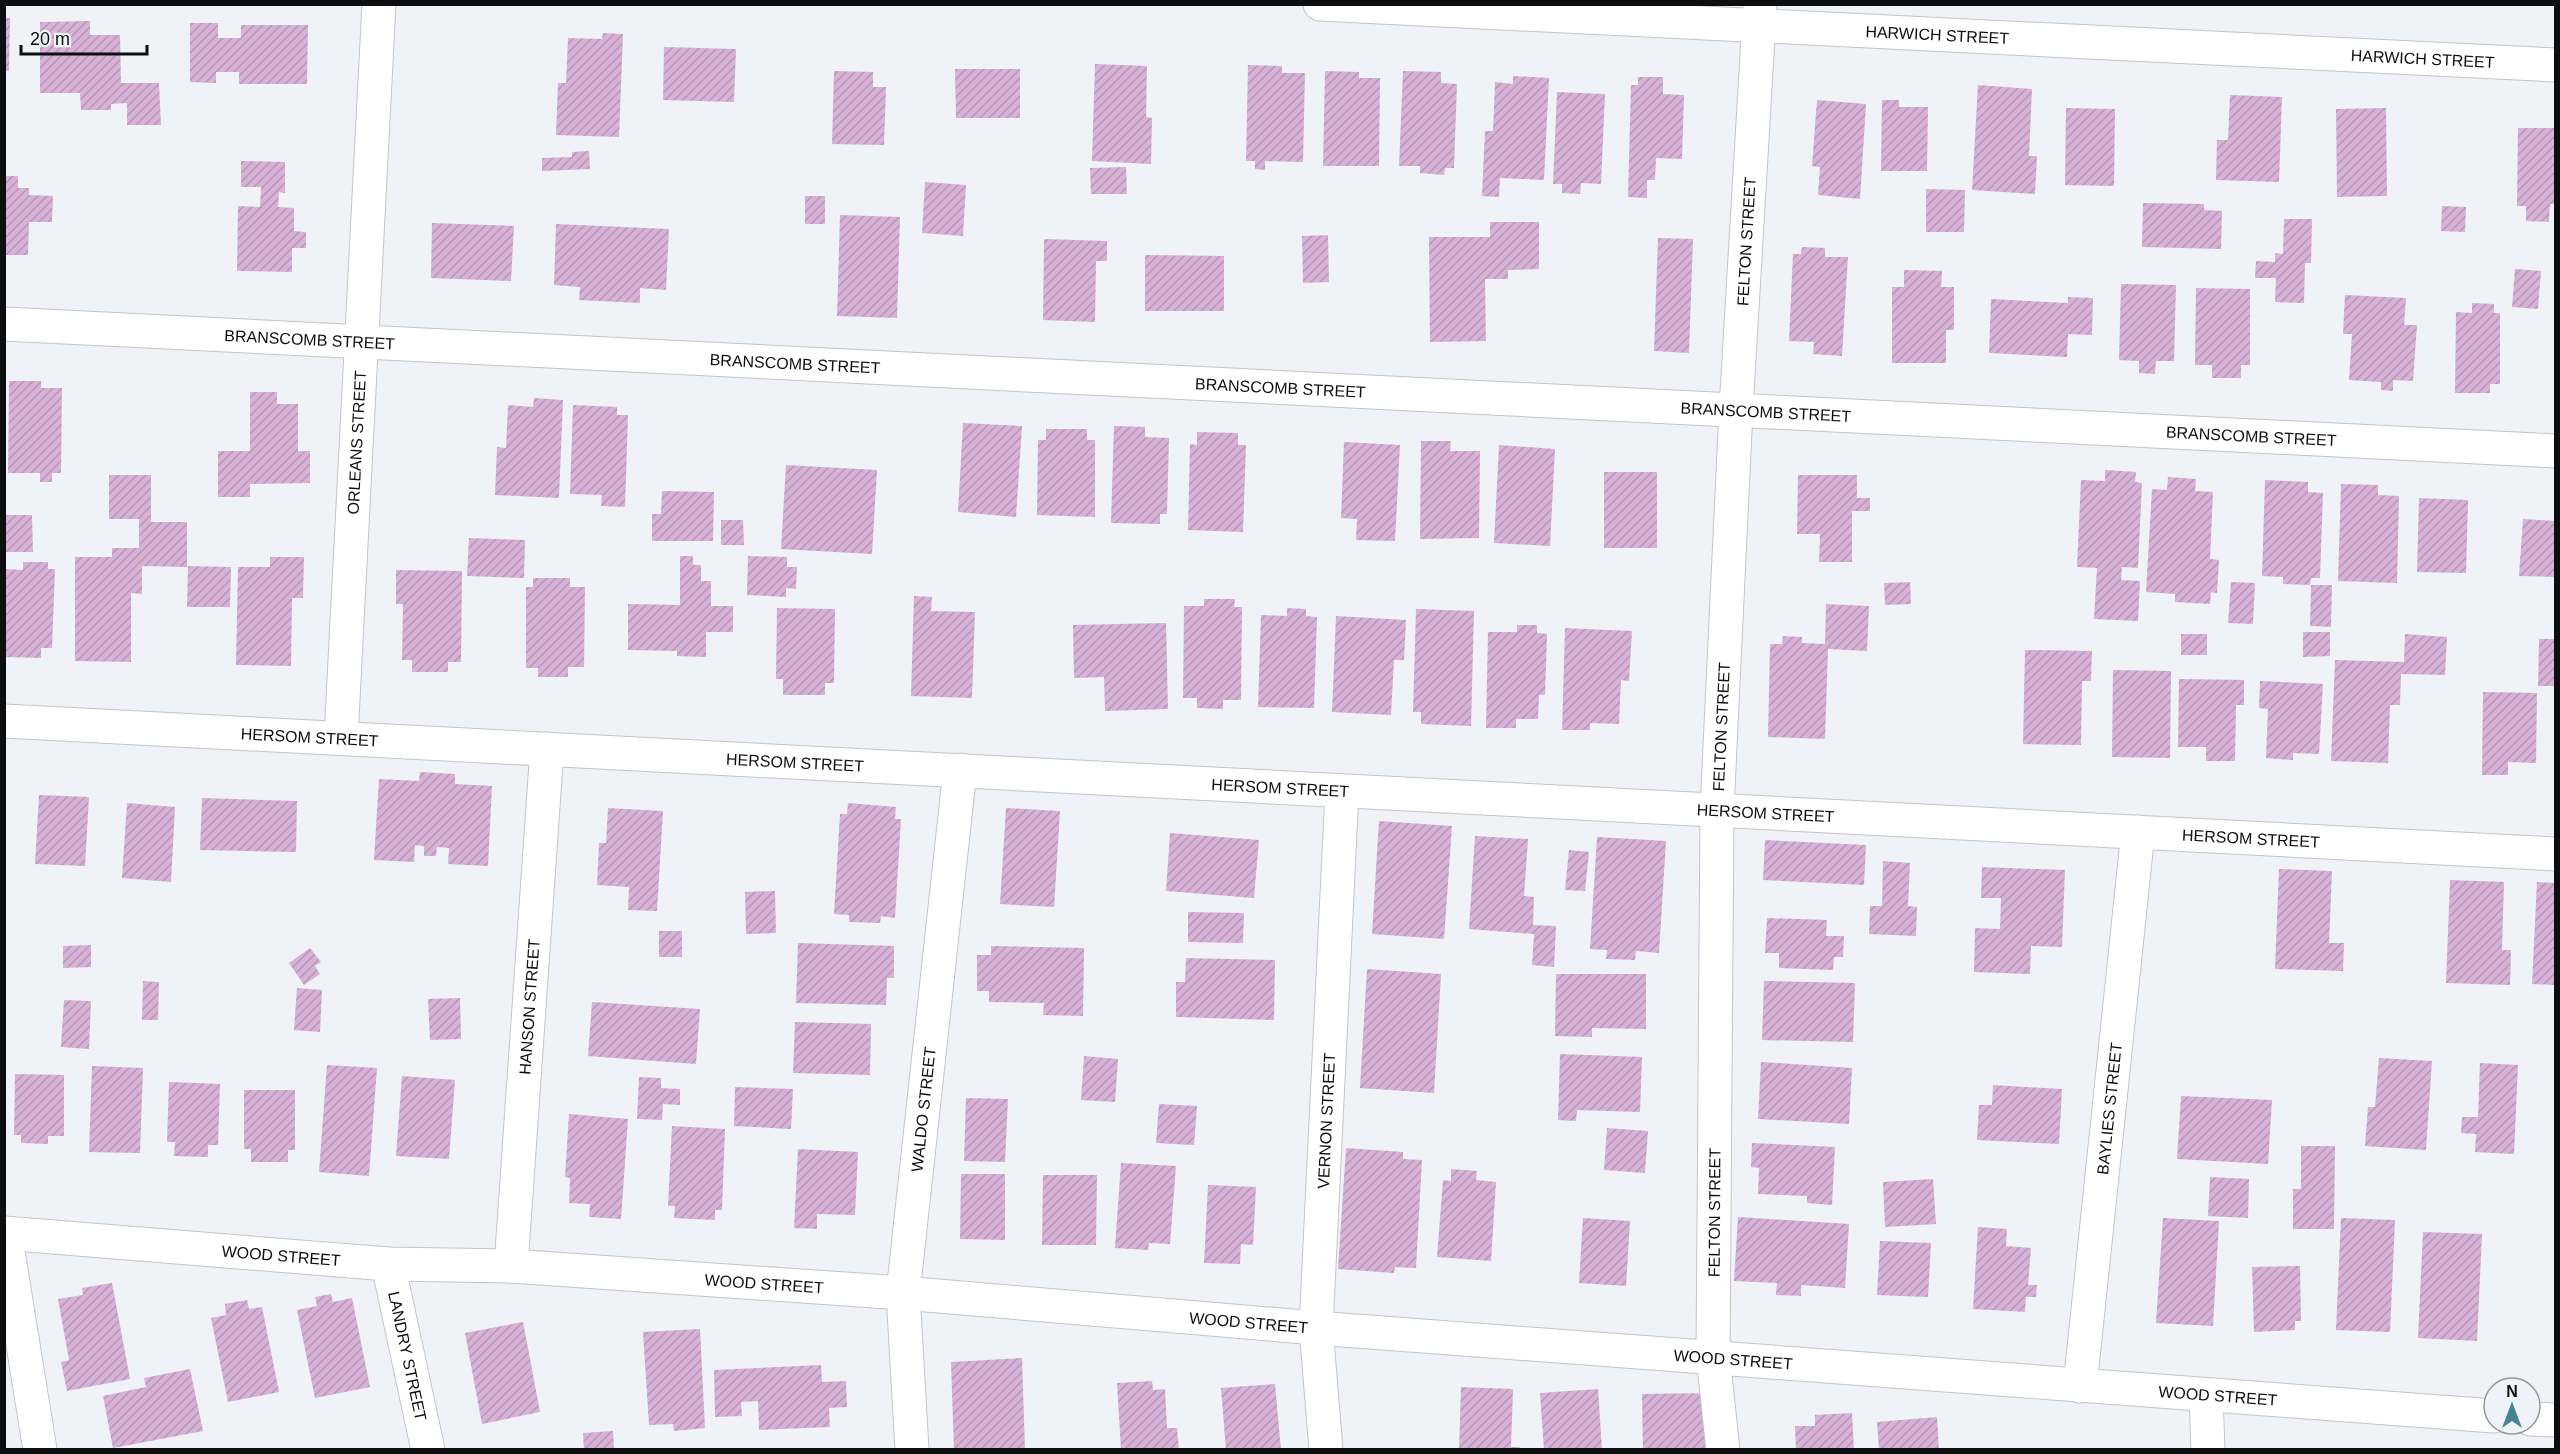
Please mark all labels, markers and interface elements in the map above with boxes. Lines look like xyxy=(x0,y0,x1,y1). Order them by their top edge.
scale bar xyxy=(21,18,147,56)
street label: HARWICH STREET xyxy=(1865,23,2010,47)
text: 20 m xyxy=(30,29,70,49)
street label: HARWICH STREET xyxy=(2350,47,2495,71)
street label: FELTON STREET xyxy=(1734,176,1759,306)
street label: BRANSCOMB STREET xyxy=(224,327,396,352)
street label: BRANSCOMB STREET xyxy=(709,351,881,377)
street label: ORLEANS STREET xyxy=(345,370,369,515)
street label: BRANSCOMB STREET xyxy=(1195,375,1366,401)
street label: BRANSCOMB STREET xyxy=(1680,399,1852,425)
street label: BRANSCOMB STREET xyxy=(2166,424,2337,449)
street label: FELTON STREET xyxy=(1710,661,1733,792)
street label: HERSOM STREET xyxy=(240,725,379,750)
street label: HERSOM STREET xyxy=(726,751,864,775)
street label: HERSOM STREET xyxy=(1211,776,1350,800)
street label: HERSOM STREET xyxy=(1696,801,1835,825)
street label: HERSOM STREET xyxy=(2182,827,2320,851)
street label: HANSON STREET xyxy=(516,938,543,1075)
street label: BAYLIES STREET xyxy=(2094,1041,2125,1176)
street label: WALDO STREET xyxy=(908,1046,939,1173)
street label: VERNON STREET xyxy=(1315,1052,1338,1189)
street label: FELTON STREET xyxy=(1706,1148,1724,1277)
street label: WOOD STREET xyxy=(221,1243,341,1269)
street label: WOOD STREET xyxy=(704,1271,824,1297)
street label: LANDRY STREET xyxy=(385,1290,430,1423)
street label: WOOD STREET xyxy=(1188,1309,1309,1336)
street label: WOOD STREET xyxy=(1673,1347,1793,1373)
north arrow xyxy=(2482,1376,2542,1436)
street label: WOOD STREET xyxy=(2158,1383,2278,1409)
text: N xyxy=(2506,1383,2518,1400)

